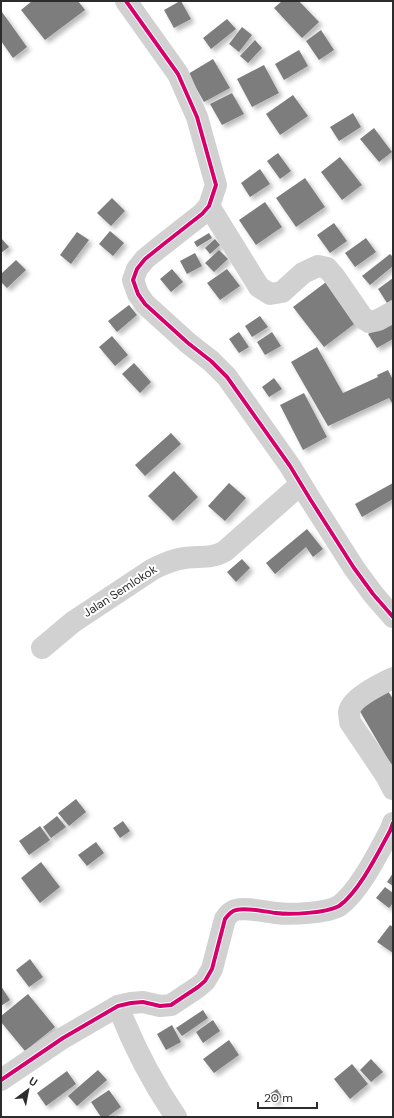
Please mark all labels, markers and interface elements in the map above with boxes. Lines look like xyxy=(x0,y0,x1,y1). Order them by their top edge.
street label: Jalan Semlokok xyxy=(80,561,160,621)
north arrow xyxy=(8,1070,48,1110)
text: U xyxy=(26,1074,40,1089)
scale bar xyxy=(258,1084,317,1110)
text: 20 m xyxy=(264,1090,293,1106)

